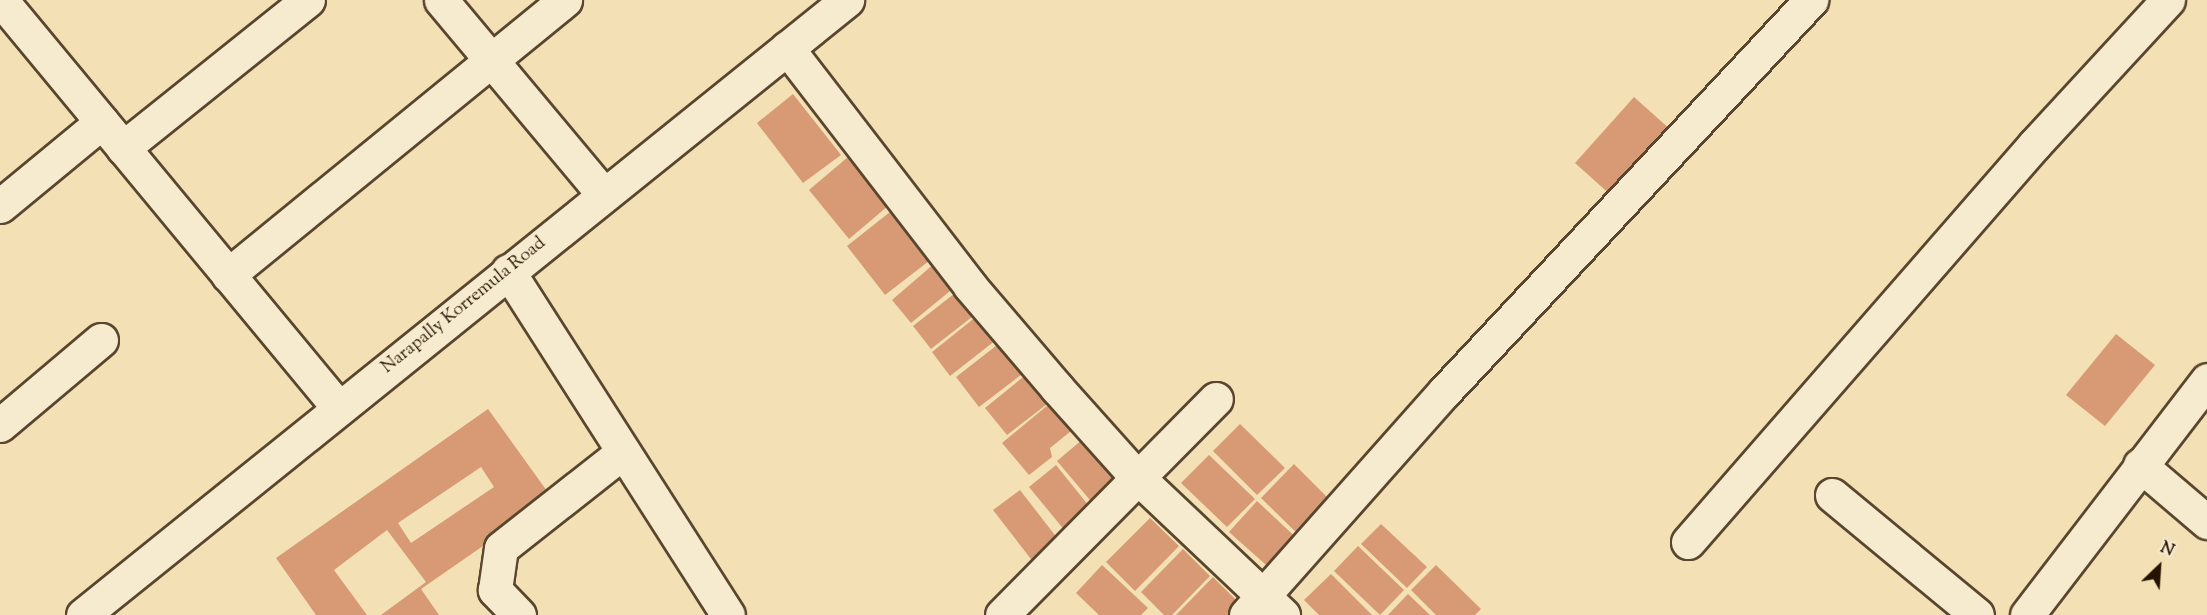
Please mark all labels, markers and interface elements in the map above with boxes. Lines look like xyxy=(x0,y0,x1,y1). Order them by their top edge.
street label: Narapally Korremula Road xyxy=(378,233,550,379)
north arrow xyxy=(2129,537,2189,597)
text: N xyxy=(2156,537,2177,563)

